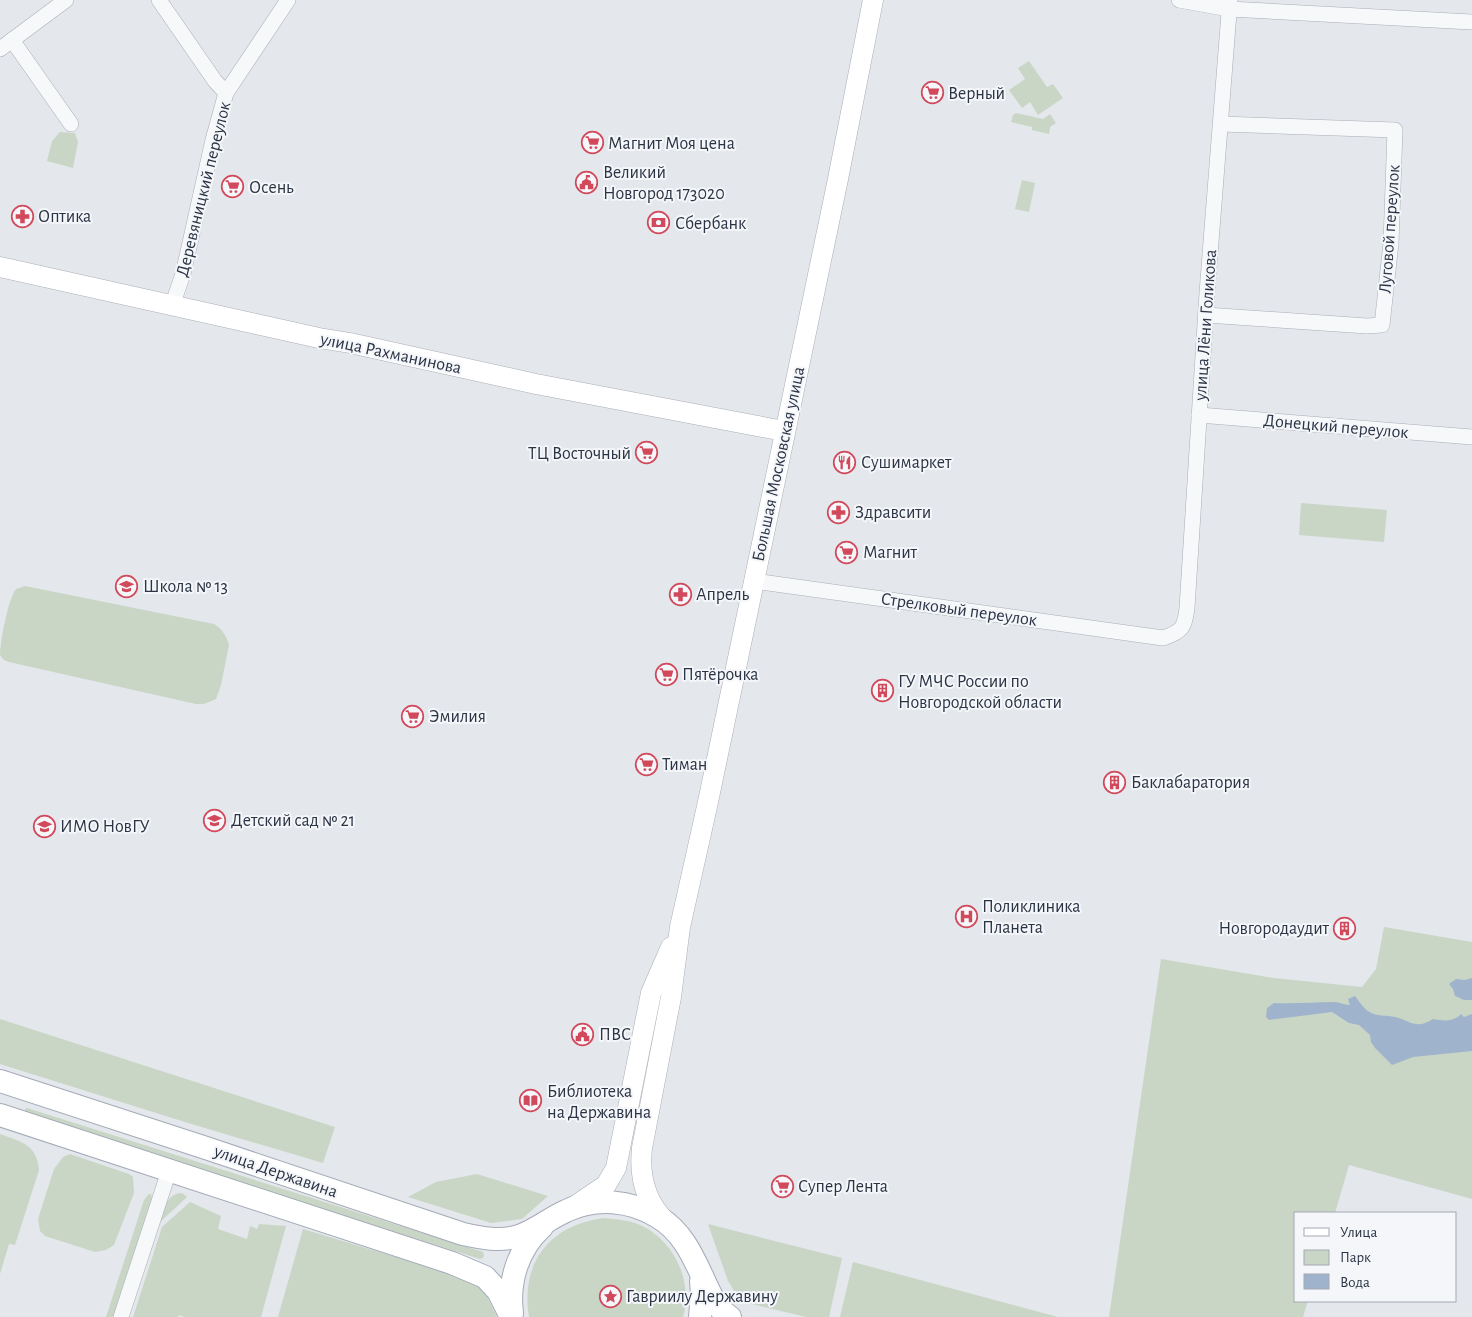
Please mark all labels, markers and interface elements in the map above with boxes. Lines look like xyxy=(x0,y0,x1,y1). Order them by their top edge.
supermarket icon: Верный xyxy=(920,81,944,105)
place label: Верный xyxy=(948,85,1005,103)
street label: Деревяницкий переулок xyxy=(173,99,235,279)
supermarket icon: Магнит Моя цена xyxy=(580,131,604,155)
place label: Магнит Моя цена xyxy=(608,135,735,153)
street label: Луговой переулок xyxy=(1377,163,1404,294)
place label: Великий Новгород 173020 xyxy=(603,164,725,203)
public building icon: Великий Новгород 173020 xyxy=(575,170,599,194)
supermarket icon: Осень xyxy=(221,175,245,199)
place label: Осень xyxy=(249,179,294,197)
pharmacy icon: Оптика xyxy=(10,204,34,228)
place label: Оптика xyxy=(38,208,91,226)
bank icon: Сбербанк xyxy=(647,211,671,235)
place label: Сбербанк xyxy=(675,214,747,233)
street label: улица Лёни Голикова xyxy=(1192,249,1220,402)
street label: улица Рахманинова xyxy=(318,330,463,378)
street label: Большая Московская улица xyxy=(749,365,808,563)
street label: Донецкий переулок xyxy=(1263,412,1410,442)
supermarket icon: ТЦ Восточный xyxy=(635,441,659,465)
place label: ТЦ Восточный xyxy=(528,445,631,463)
restaurant icon: Сушимаркет xyxy=(833,450,857,474)
place label: Сушимаркет xyxy=(861,454,952,472)
pharmacy icon: Здравсити xyxy=(827,500,851,524)
place label: Здравсити xyxy=(855,504,931,522)
supermarket icon: Магнит xyxy=(835,540,859,564)
place label: Магнит xyxy=(863,544,918,562)
school or university icon: Школа № 13 xyxy=(115,574,139,598)
place label: Школа № 13 xyxy=(143,578,228,596)
pharmacy icon: Апрель xyxy=(668,582,692,606)
place label: Апрель xyxy=(696,586,749,604)
street label: Стрелковый переулок xyxy=(880,590,1039,630)
supermarket icon: Пятёрочка xyxy=(654,662,678,686)
place label: Пятёрочка xyxy=(682,666,759,684)
place label: ГУ МЧС России по Новгородской области xyxy=(898,673,1062,712)
building icon: ГУ МЧС России по Новгородской области xyxy=(870,679,894,703)
supermarket icon: Эмилия xyxy=(401,704,425,728)
place label: Эмилия xyxy=(429,708,486,726)
supermarket icon: Тиман xyxy=(634,752,658,776)
place label: Тиман xyxy=(662,756,707,774)
building icon: Баклабаратория xyxy=(1103,770,1127,794)
place label: Баклабаратория xyxy=(1131,773,1250,792)
school or university icon: Детский сад № 21 xyxy=(203,808,227,832)
place label: Детский сад № 21 xyxy=(231,812,355,830)
school or university icon: ИМО НовГУ xyxy=(32,814,56,838)
place label: ИМО НовГУ xyxy=(60,818,150,836)
place label: Поликлиника Планета xyxy=(982,898,1080,937)
hospital icon: Поликлиника Планета xyxy=(954,904,978,928)
building icon: Новгородаудит xyxy=(1333,916,1357,940)
place label: Новгородаудит xyxy=(1219,920,1330,938)
public building icon: ПВС xyxy=(571,1022,595,1046)
place label: ПВС xyxy=(599,1026,631,1044)
place label: Библиотека на Державина xyxy=(547,1082,651,1122)
library icon: Библиотека на Державина xyxy=(519,1089,543,1113)
street label: улица Державина xyxy=(211,1142,340,1202)
supermarket icon: Супер Лента xyxy=(770,1174,794,1198)
place label: Супер Лента xyxy=(798,1178,888,1196)
legend xyxy=(1294,1212,1457,1302)
text: Улица xyxy=(1340,1225,1377,1240)
text: Парк xyxy=(1340,1250,1371,1265)
text: Вода xyxy=(1340,1275,1370,1290)
place icon: Гавриилу Державину xyxy=(598,1284,622,1308)
place label: Гавриилу Державину xyxy=(626,1288,778,1306)

